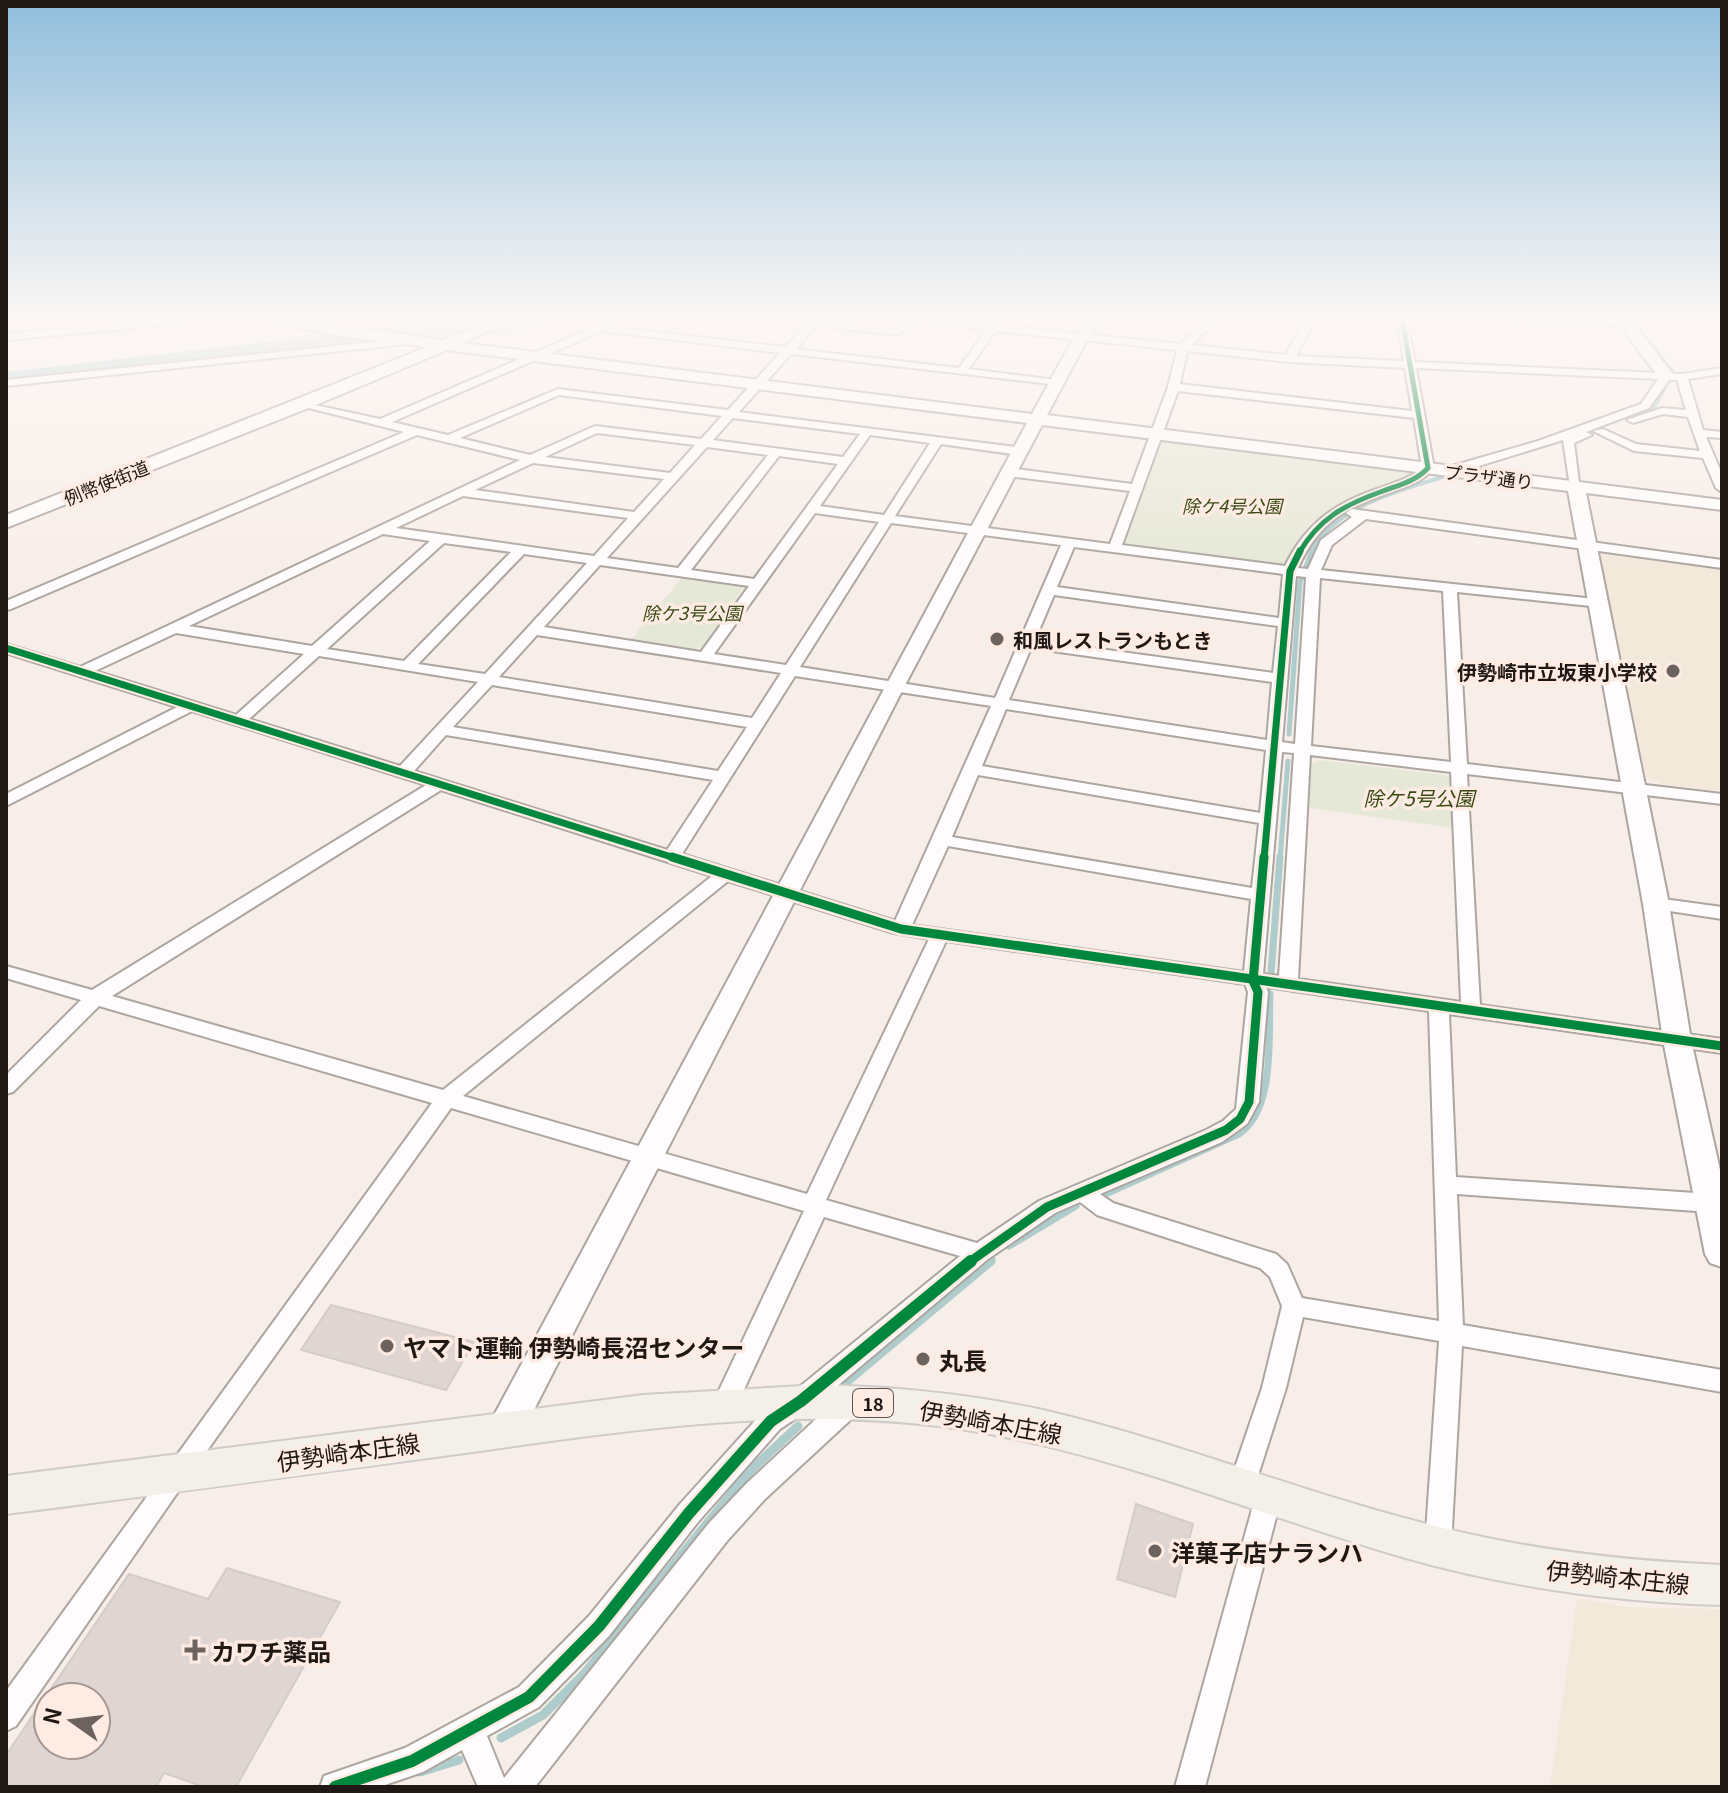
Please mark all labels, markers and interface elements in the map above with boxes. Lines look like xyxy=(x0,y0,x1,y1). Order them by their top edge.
street label: 例幣使街道 xyxy=(59,453,153,511)
street label: プラザ通り xyxy=(1443,458,1535,494)
park label: 除ケ4号公園 xyxy=(1182,492,1285,518)
park label: 除ケ3号公園 xyxy=(642,599,745,625)
place label: 和風レストランもとき xyxy=(1013,625,1213,654)
marker: 和風レストランもとき xyxy=(988,630,1006,648)
place label: 伊勢崎市立坂東小学校 xyxy=(1457,657,1657,686)
marker: 伊勢崎市立坂東小学校 xyxy=(1664,662,1682,680)
park label: 除ケ5号公園 xyxy=(1363,783,1478,812)
place label: ヤマト運輸 伊勢崎長沼センター xyxy=(403,1329,744,1364)
marker: ヤマト運輸 伊勢崎長沼センター xyxy=(378,1337,396,1355)
place label: 丸長 xyxy=(939,1342,987,1377)
marker: 丸長 xyxy=(914,1350,932,1368)
road number: 18 xyxy=(853,1389,893,1417)
street label: 伊勢崎本庄線 xyxy=(917,1391,1065,1451)
street label: 伊勢崎本庄線 xyxy=(274,1424,422,1478)
place label: 洋菓子店ナランハ xyxy=(1171,1534,1363,1569)
marker: 洋菓子店ナランハ xyxy=(1146,1542,1164,1560)
street label: 伊勢崎本庄線 xyxy=(1545,1551,1691,1601)
place label: カワチ薬品 xyxy=(211,1633,331,1668)
marker: カワチ薬品 xyxy=(186,1641,204,1659)
north arrow xyxy=(32,1681,112,1761)
text: N xyxy=(33,1704,68,1728)

